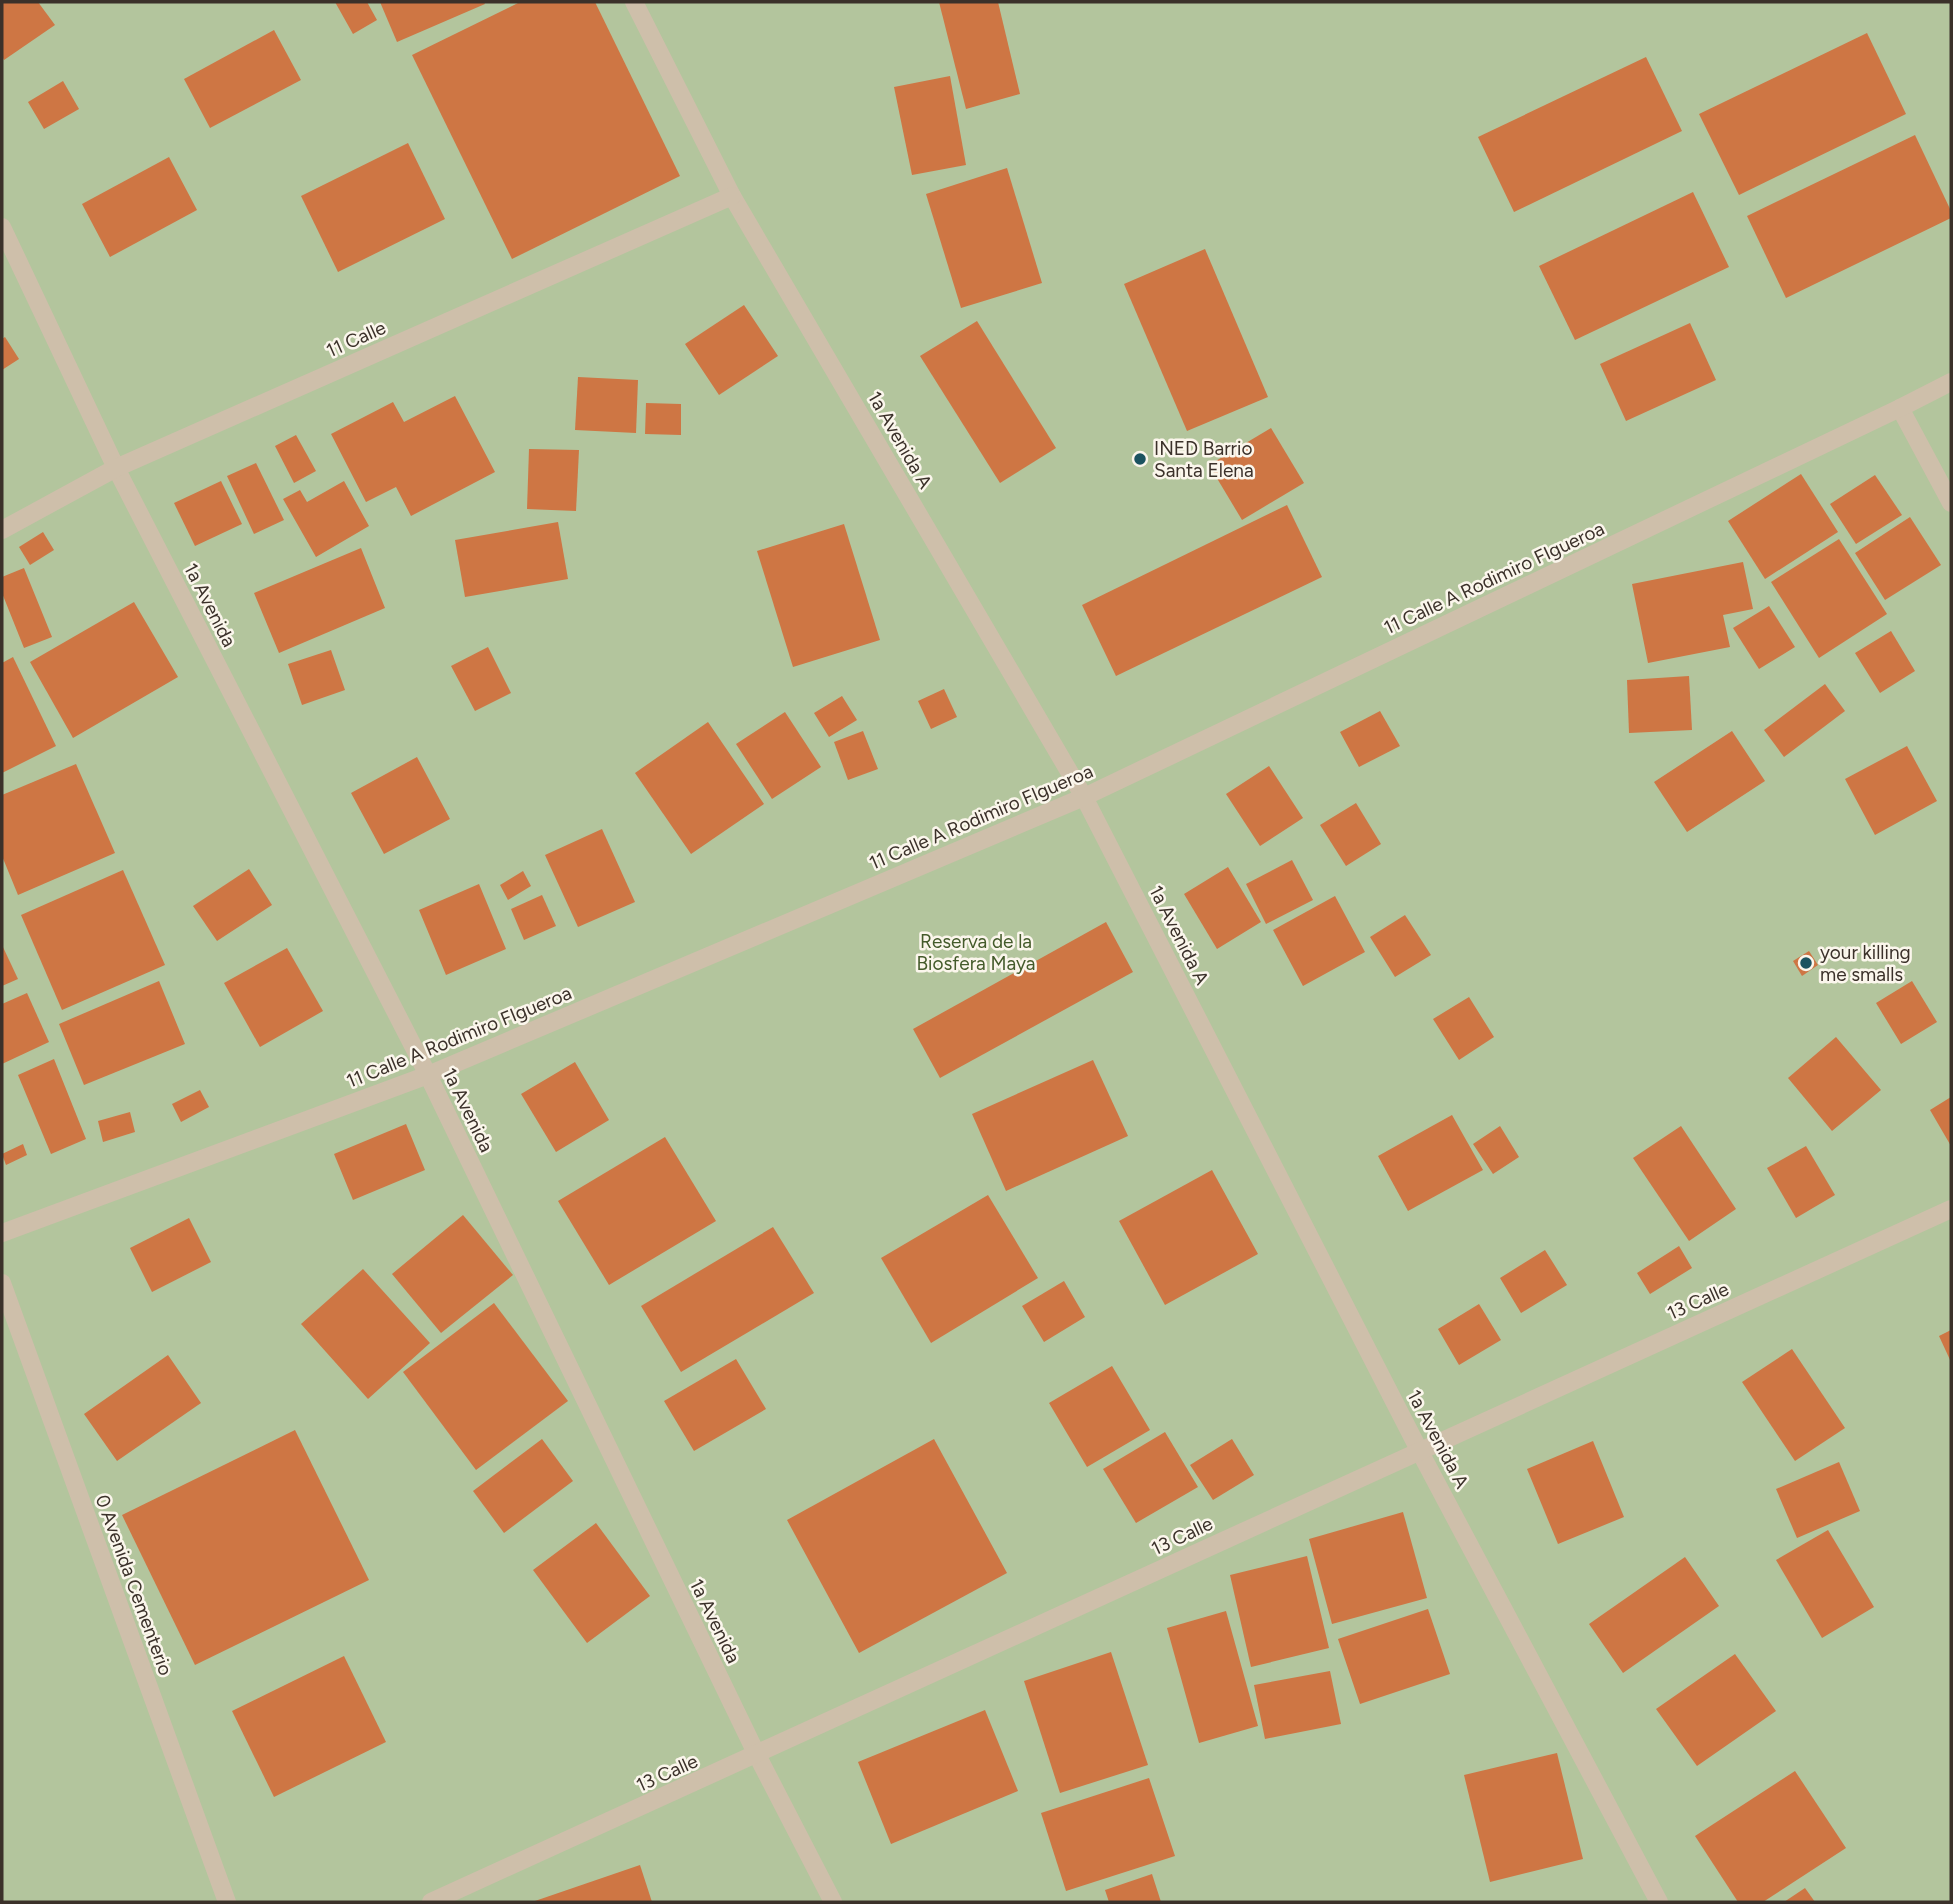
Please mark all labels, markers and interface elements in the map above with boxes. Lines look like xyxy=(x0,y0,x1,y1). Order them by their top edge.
street label: 11 Calle xyxy=(323,316,389,362)
street label: 1a Avenida A xyxy=(863,387,937,493)
place label: INED Barrio Santa Elena xyxy=(1154,437,1254,482)
marker: INED Barrio Santa Elena xyxy=(1132,451,1148,467)
street label: 11 Calle A Rodimiro FIgueroa xyxy=(1380,517,1608,639)
street label: 1a Avenida xyxy=(179,559,241,651)
street label: 11 Calle A Rodimiro FIgueroa xyxy=(866,759,1096,875)
street label: 1a Avenida A xyxy=(1144,882,1214,989)
park label: Reserva de la Biosfera Maya xyxy=(916,930,1036,975)
place label: your killing me smalls xyxy=(1820,941,1911,986)
marker: your killing me smalls xyxy=(1798,955,1814,971)
street label: 11 Calle A Rodimiro FIgueroa xyxy=(343,981,575,1093)
street label: 1a Avenida xyxy=(438,1064,498,1156)
street label: 13 Calle xyxy=(1664,1277,1732,1325)
street label: 1a Avenida A xyxy=(1402,1386,1474,1492)
street label: 0 Avenida Cementerio xyxy=(91,1491,177,1679)
street label: 13 Calle xyxy=(1148,1512,1216,1560)
street label: 1a Avenida xyxy=(685,1575,745,1667)
street label: 13 Calle xyxy=(633,1749,701,1797)

